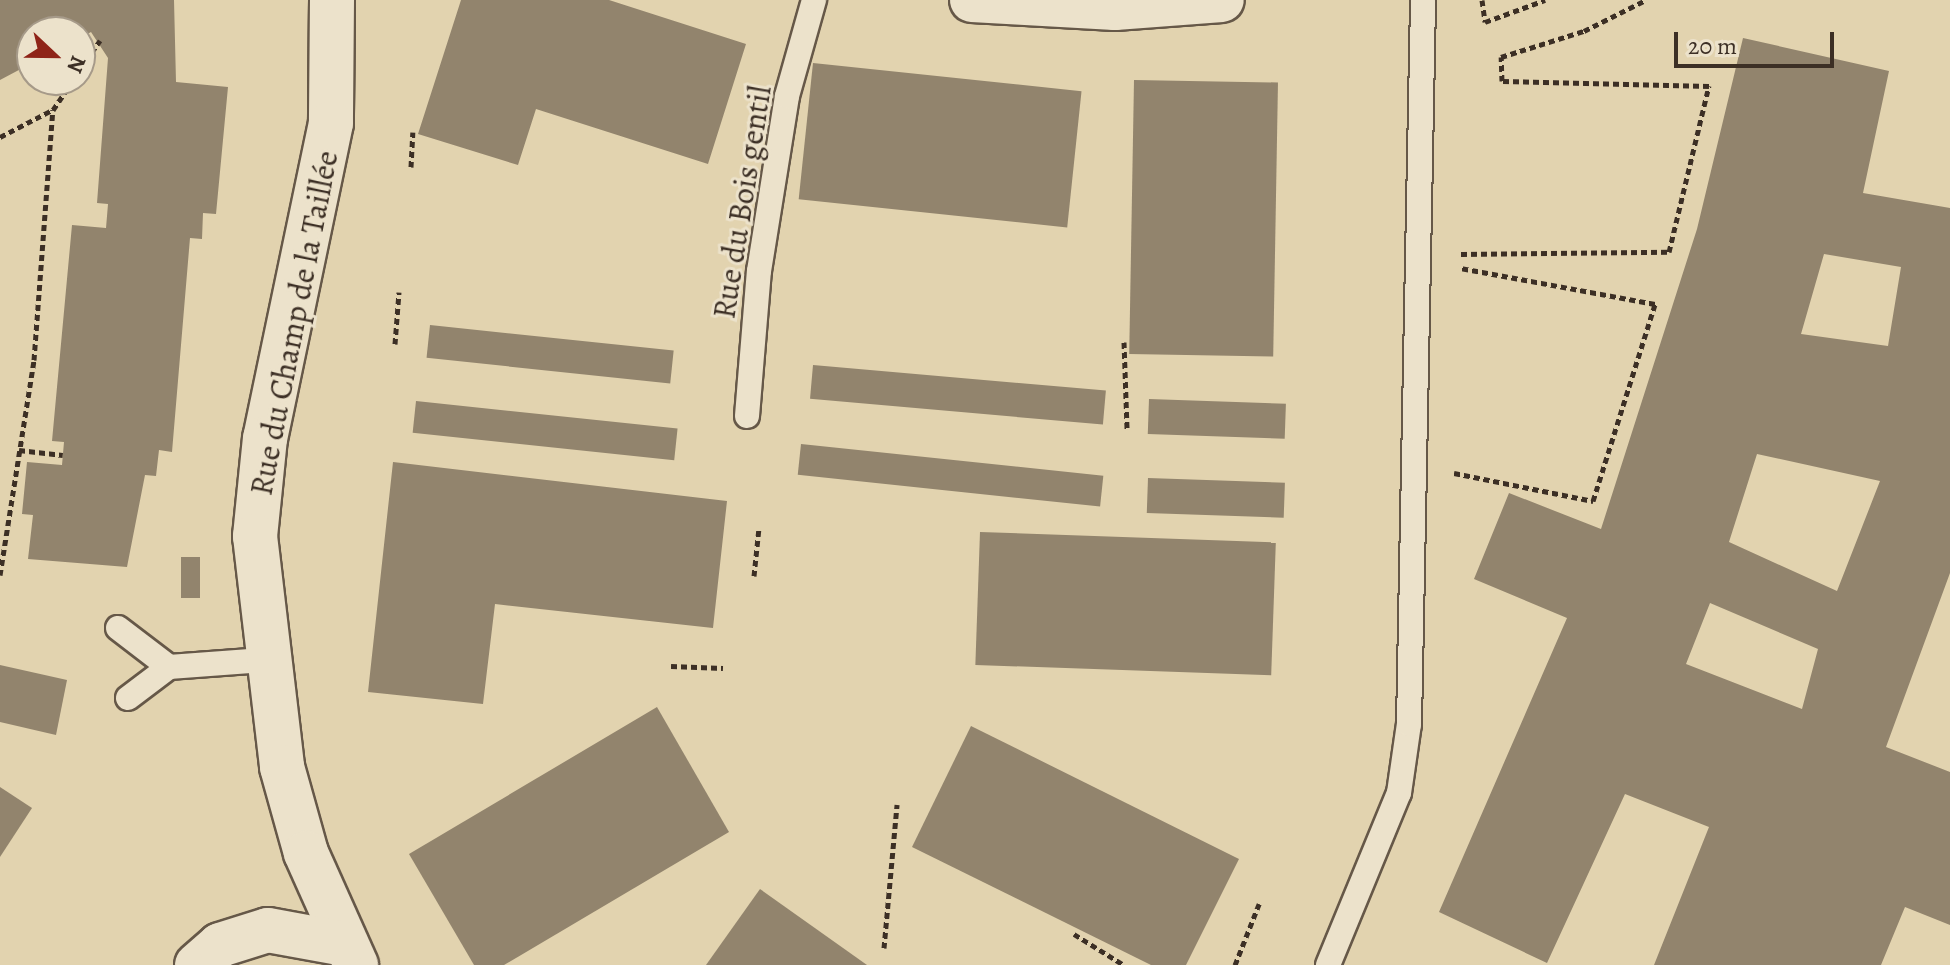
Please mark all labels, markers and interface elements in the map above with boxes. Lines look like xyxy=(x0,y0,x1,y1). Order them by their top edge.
north arrow xyxy=(16,16,96,96)
scale bar xyxy=(1678,16,1838,66)
text: 20 m xyxy=(1688,30,1737,62)
text: N xyxy=(59,51,93,77)
street label: Rue du Bois gentil xyxy=(705,83,779,321)
street label: Rue du Champ de la Taillée xyxy=(242,147,346,499)

